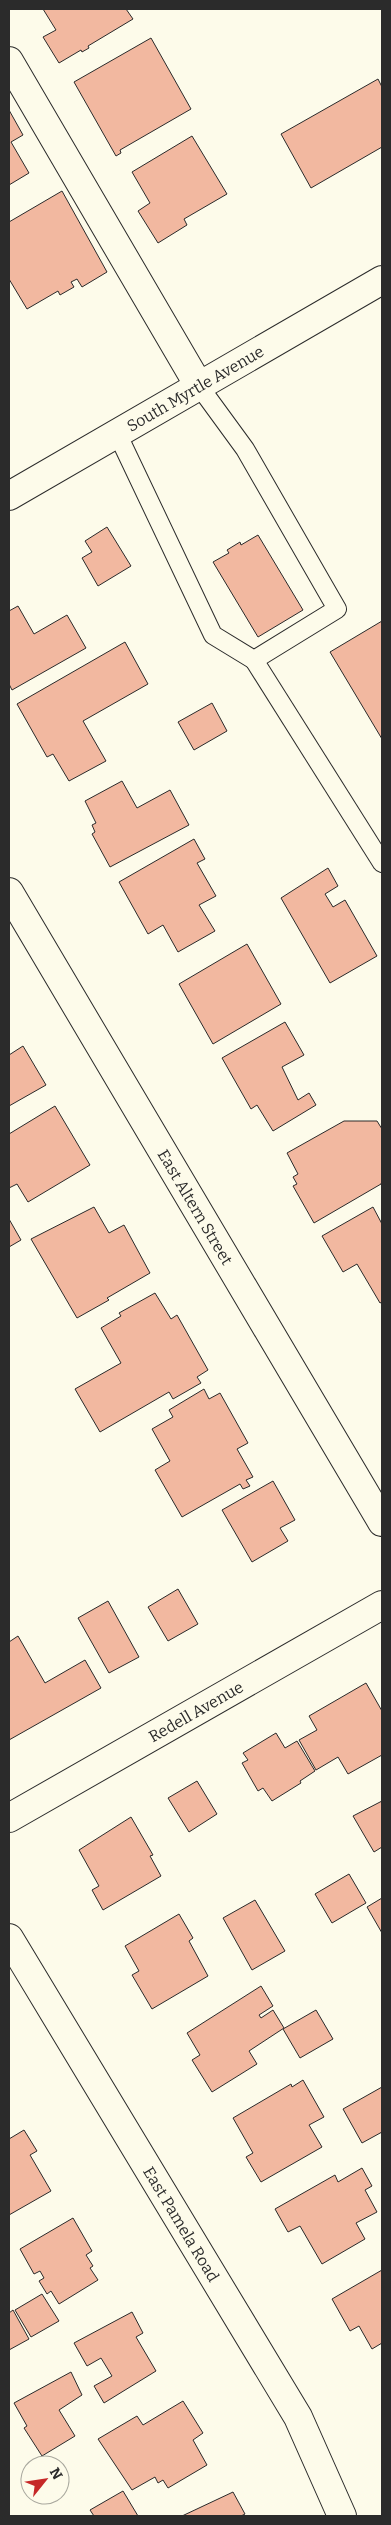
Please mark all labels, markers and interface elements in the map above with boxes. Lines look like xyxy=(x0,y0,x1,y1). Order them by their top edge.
street label: South Myrtle Avenue xyxy=(123,342,267,436)
street label: East Altern Street xyxy=(154,1146,237,1268)
street label: Redell Avenue xyxy=(145,1677,247,1746)
street label: East Pamela Road xyxy=(139,2163,223,2286)
north arrow xyxy=(20,2455,70,2505)
text: N xyxy=(46,2465,66,2483)

